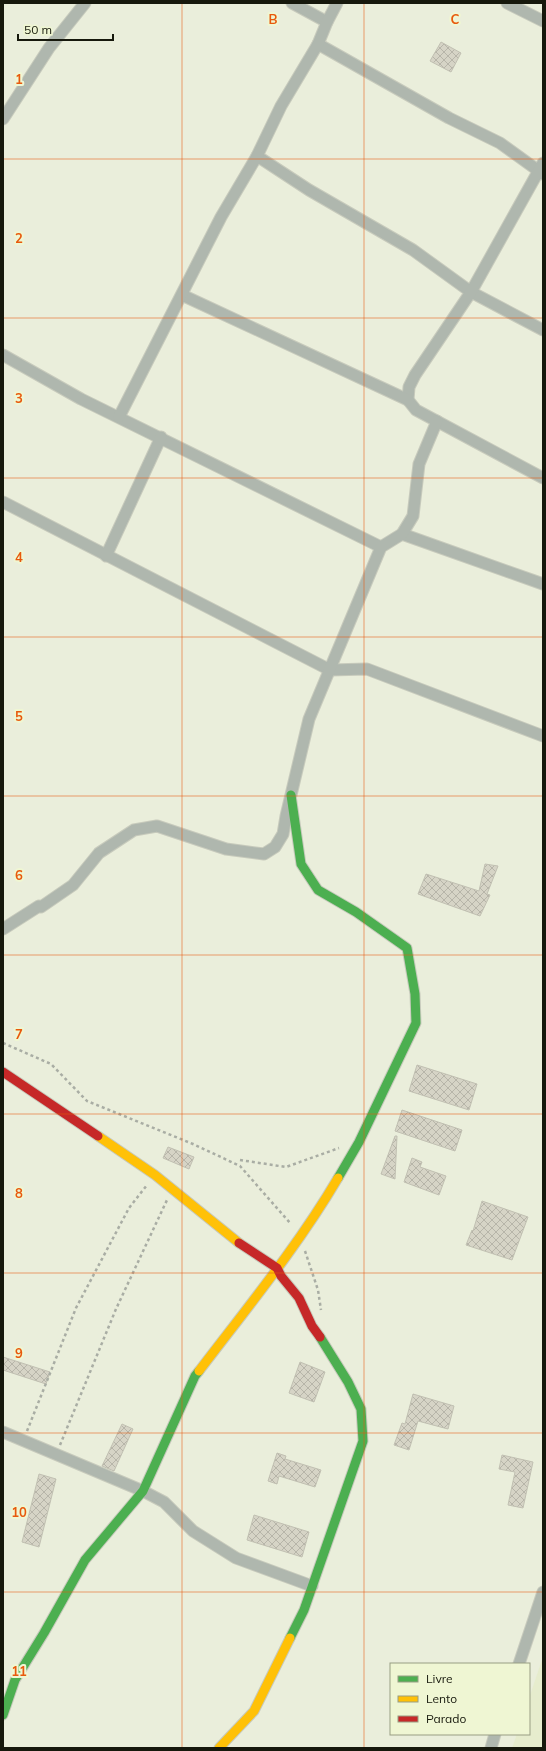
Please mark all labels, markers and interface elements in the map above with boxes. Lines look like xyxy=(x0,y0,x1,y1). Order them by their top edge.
text: B xyxy=(269,11,278,27)
text: C xyxy=(451,11,460,27)
scale bar xyxy=(18,16,113,42)
text: 50 m xyxy=(24,22,52,37)
text: 1 xyxy=(15,71,23,87)
text: 2 xyxy=(15,230,23,246)
text: 3 xyxy=(15,390,23,406)
text: 4 xyxy=(15,549,23,565)
text: 5 xyxy=(15,708,23,724)
text: 6 xyxy=(15,867,23,883)
text: 7 xyxy=(15,1026,23,1042)
text: 8 xyxy=(15,1185,23,1201)
text: 9 xyxy=(15,1345,23,1361)
text: 10 xyxy=(11,1504,27,1520)
text: 11 xyxy=(11,1663,27,1679)
legend xyxy=(390,1663,530,1735)
text: Livre xyxy=(426,1671,453,1686)
text: Lento xyxy=(426,1691,457,1706)
text: Parado xyxy=(426,1711,466,1726)

